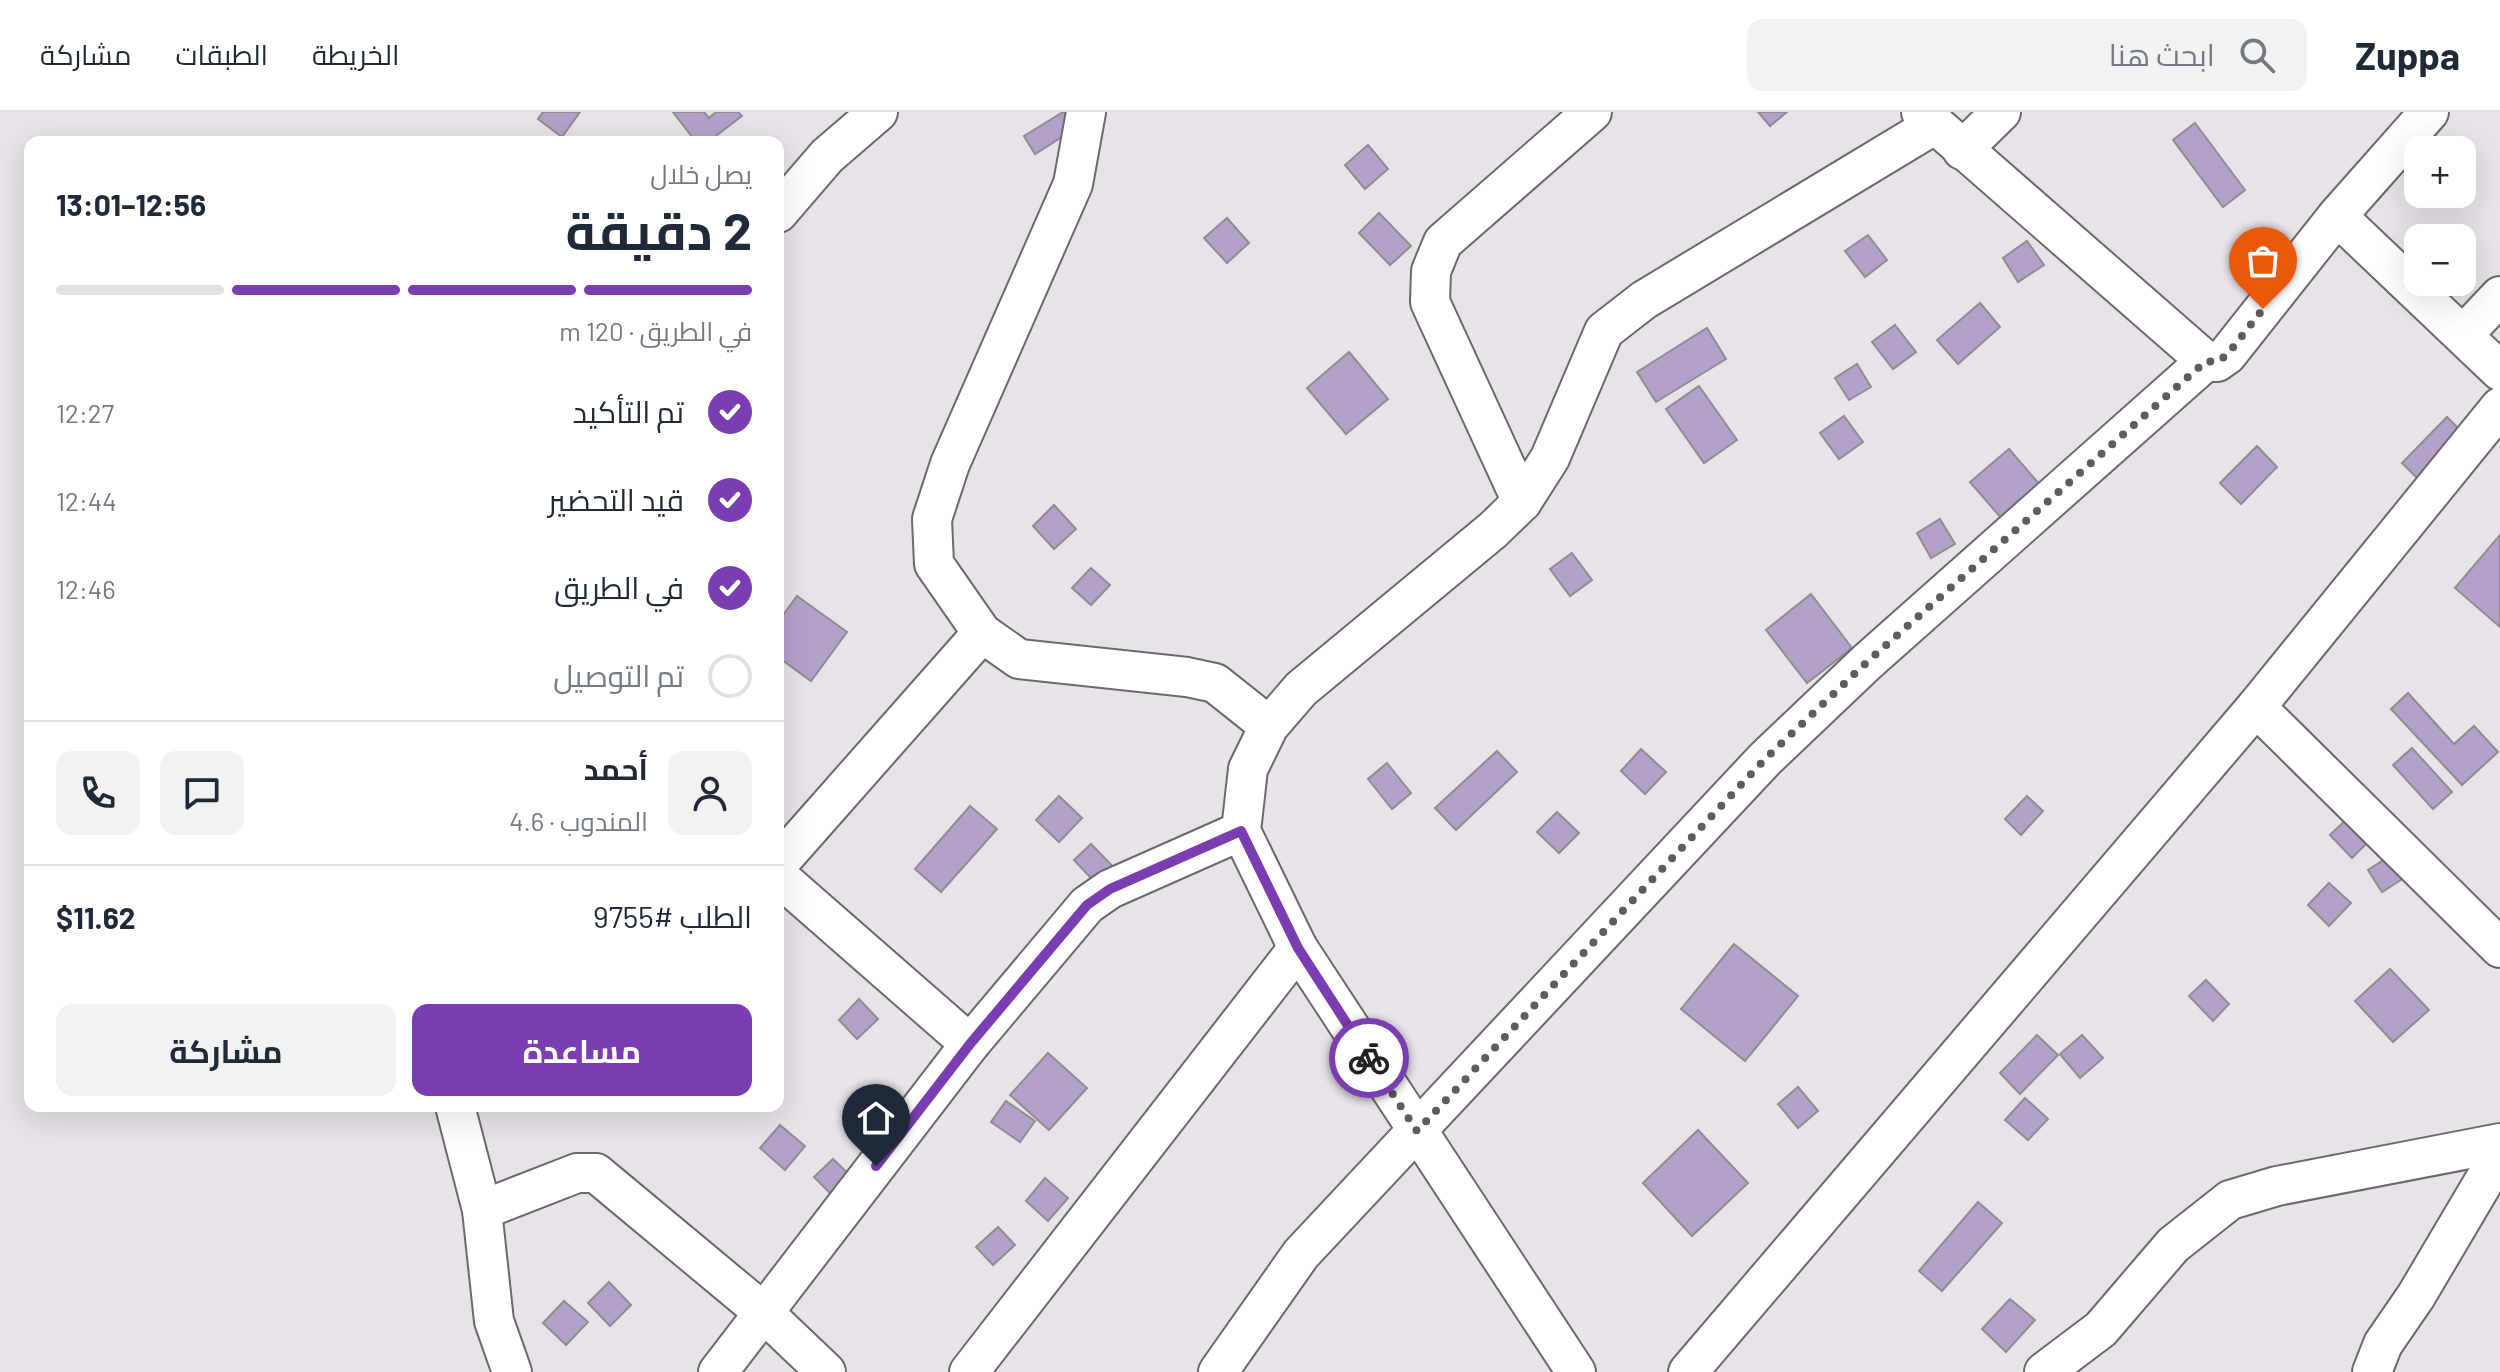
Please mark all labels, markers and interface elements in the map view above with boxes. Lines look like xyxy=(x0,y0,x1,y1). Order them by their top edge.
search box xyxy=(1747,19,2307,91)
text: Zuppa xyxy=(2355,32,2460,78)
icon: search xyxy=(2235,33,2279,77)
text: ابحث هنا xyxy=(2109,36,2215,72)
text: مشاركة xyxy=(40,37,131,71)
text: الطبقات xyxy=(175,37,268,71)
text: الخريطة xyxy=(312,37,399,71)
map controls xyxy=(2404,136,2476,296)
button: + xyxy=(2404,136,2476,208)
text: يصل خلال xyxy=(650,158,752,189)
text: 12:56–13:01 xyxy=(56,186,206,222)
text: 2 دقيقة xyxy=(565,198,752,260)
button: − xyxy=(2404,224,2476,296)
pin xyxy=(2229,227,2297,309)
icon: bag xyxy=(2241,239,2285,283)
text: في الطريق · 120 m xyxy=(559,315,752,346)
icon: check xyxy=(708,390,752,434)
text: تم التأكيد xyxy=(573,393,684,429)
text: 12:27 xyxy=(56,397,114,428)
icon: check xyxy=(708,478,752,522)
text: قيد التحضير xyxy=(548,481,684,517)
text: 12:44 xyxy=(56,485,117,516)
icon: check xyxy=(708,566,752,610)
text: في الطريق xyxy=(554,569,684,605)
text: 12:46 xyxy=(56,573,116,604)
text: تم التوصيل xyxy=(553,657,684,693)
text: أحمد xyxy=(584,750,648,786)
button: phone xyxy=(56,751,140,835)
button: chat xyxy=(160,751,244,835)
button: person xyxy=(668,751,752,835)
text: المندوب · 4.6 xyxy=(509,805,648,836)
text: الطلب #9755 xyxy=(593,898,752,934)
text: $11.62 xyxy=(56,899,136,935)
button: مشاركة xyxy=(56,1004,396,1096)
button: مساعدة xyxy=(412,1004,752,1096)
courier xyxy=(1329,1018,1409,1098)
icon: bike xyxy=(1347,1036,1391,1080)
pin xyxy=(842,1084,910,1166)
icon: home xyxy=(854,1096,898,1140)

